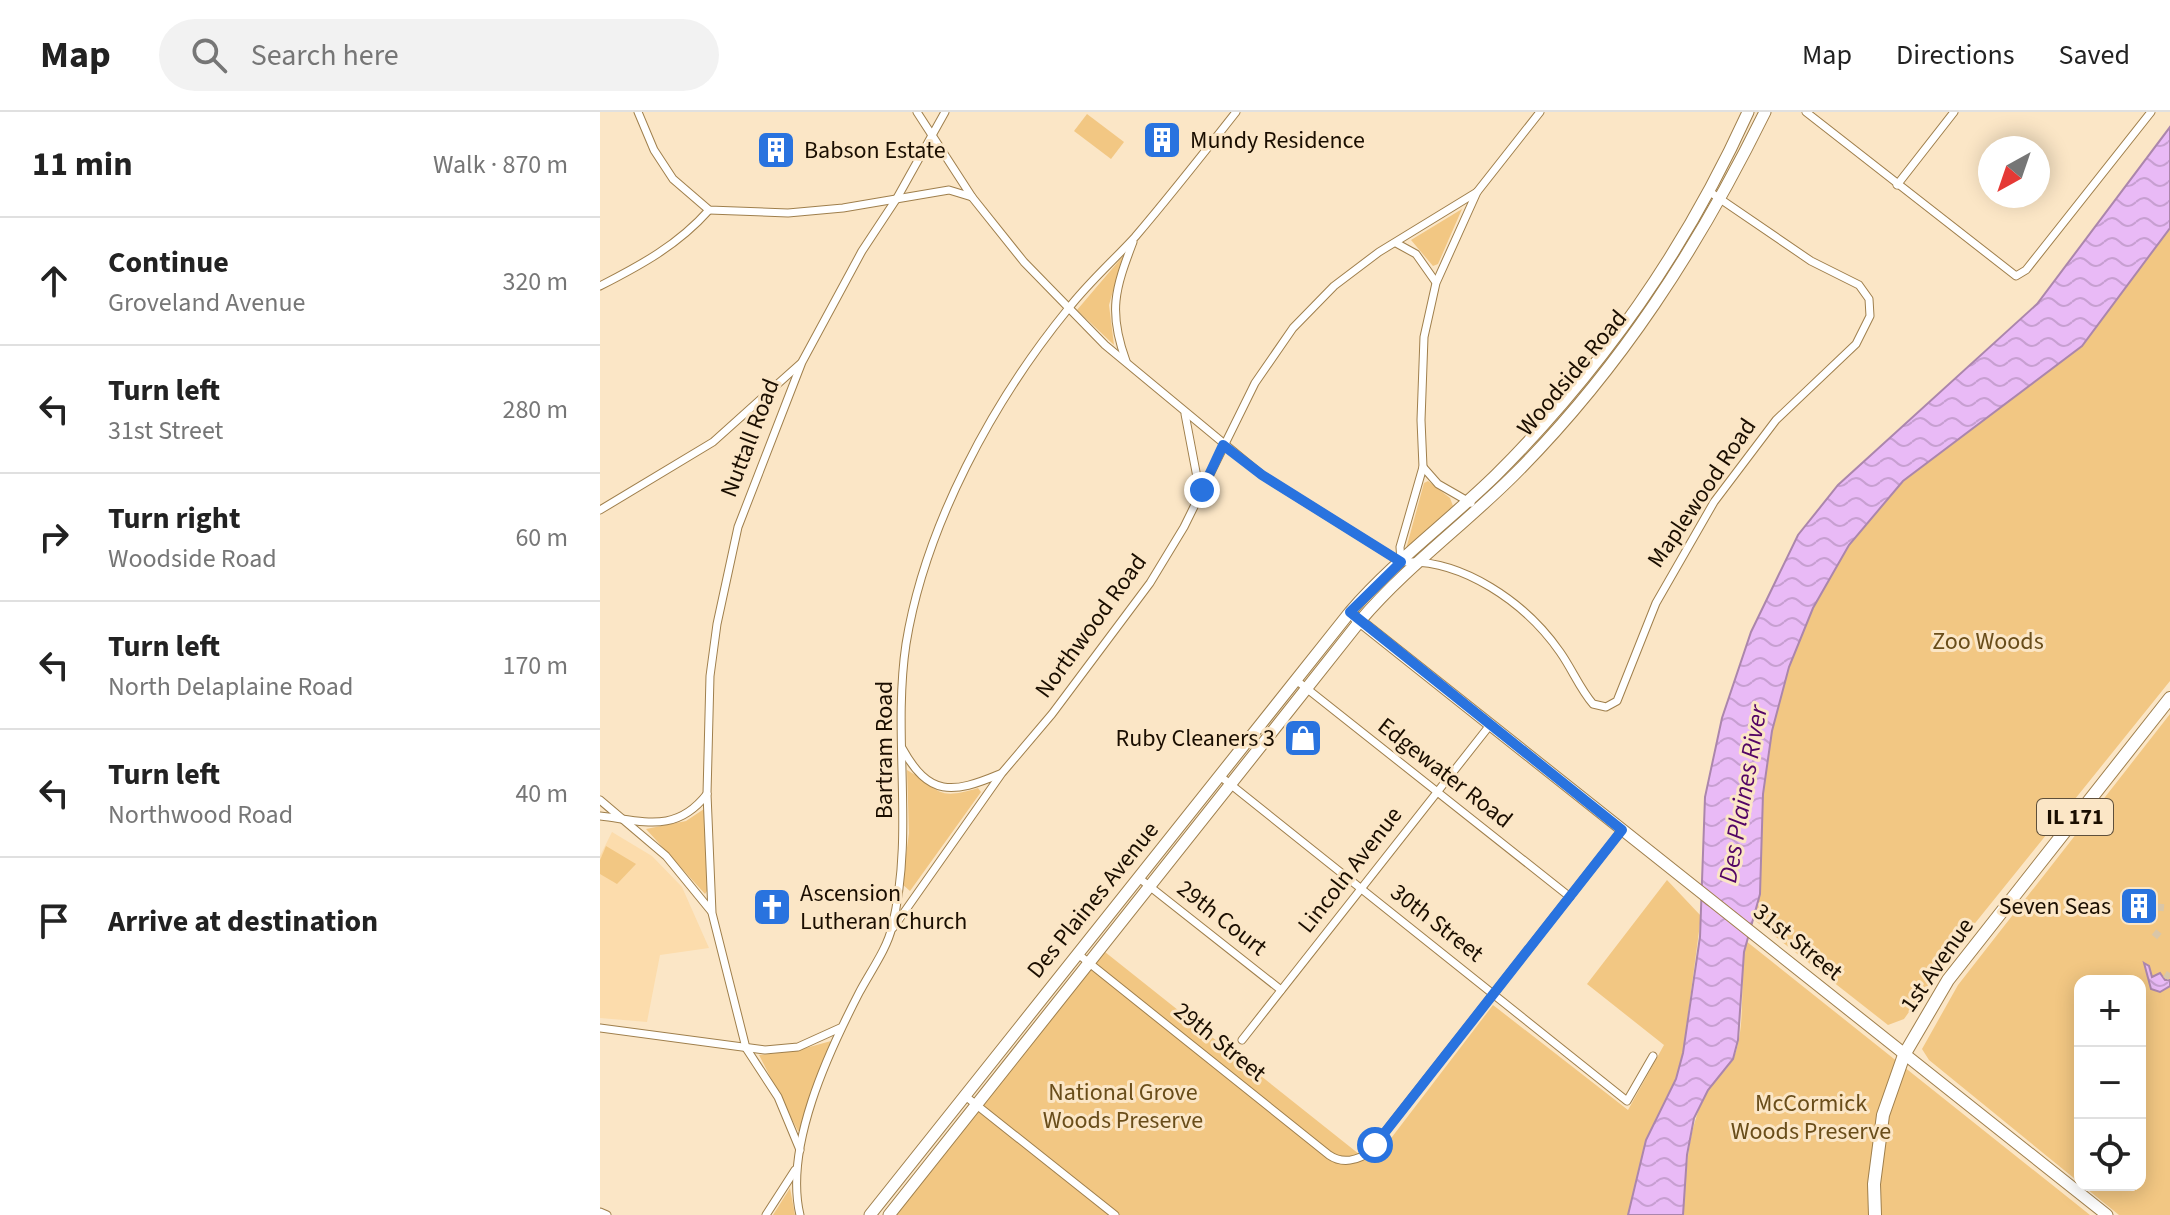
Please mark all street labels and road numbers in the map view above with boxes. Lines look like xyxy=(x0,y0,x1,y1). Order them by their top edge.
street label: Woodside Road xyxy=(1509,302,1635,444)
street label: Nuttall Road xyxy=(711,374,789,502)
street label: Maplewood Road xyxy=(1639,411,1765,575)
street label: Northwood Road xyxy=(1027,547,1155,705)
street label: Bartram Road xyxy=(867,681,902,819)
street label: Edgewater Road xyxy=(1370,709,1520,837)
street label: Lincoln Avenue xyxy=(1289,799,1411,941)
road number: IL 171 xyxy=(2037,799,2113,835)
street label: Des Plaines Avenue xyxy=(1019,814,1167,986)
street label: 29th Court xyxy=(1169,872,1275,964)
street label: 30th Street xyxy=(1383,875,1491,971)
street label: 31st Street xyxy=(1746,895,1850,989)
street label: 1st Avenue xyxy=(1892,911,1982,1019)
street label: 29th Street xyxy=(1166,994,1274,1090)

